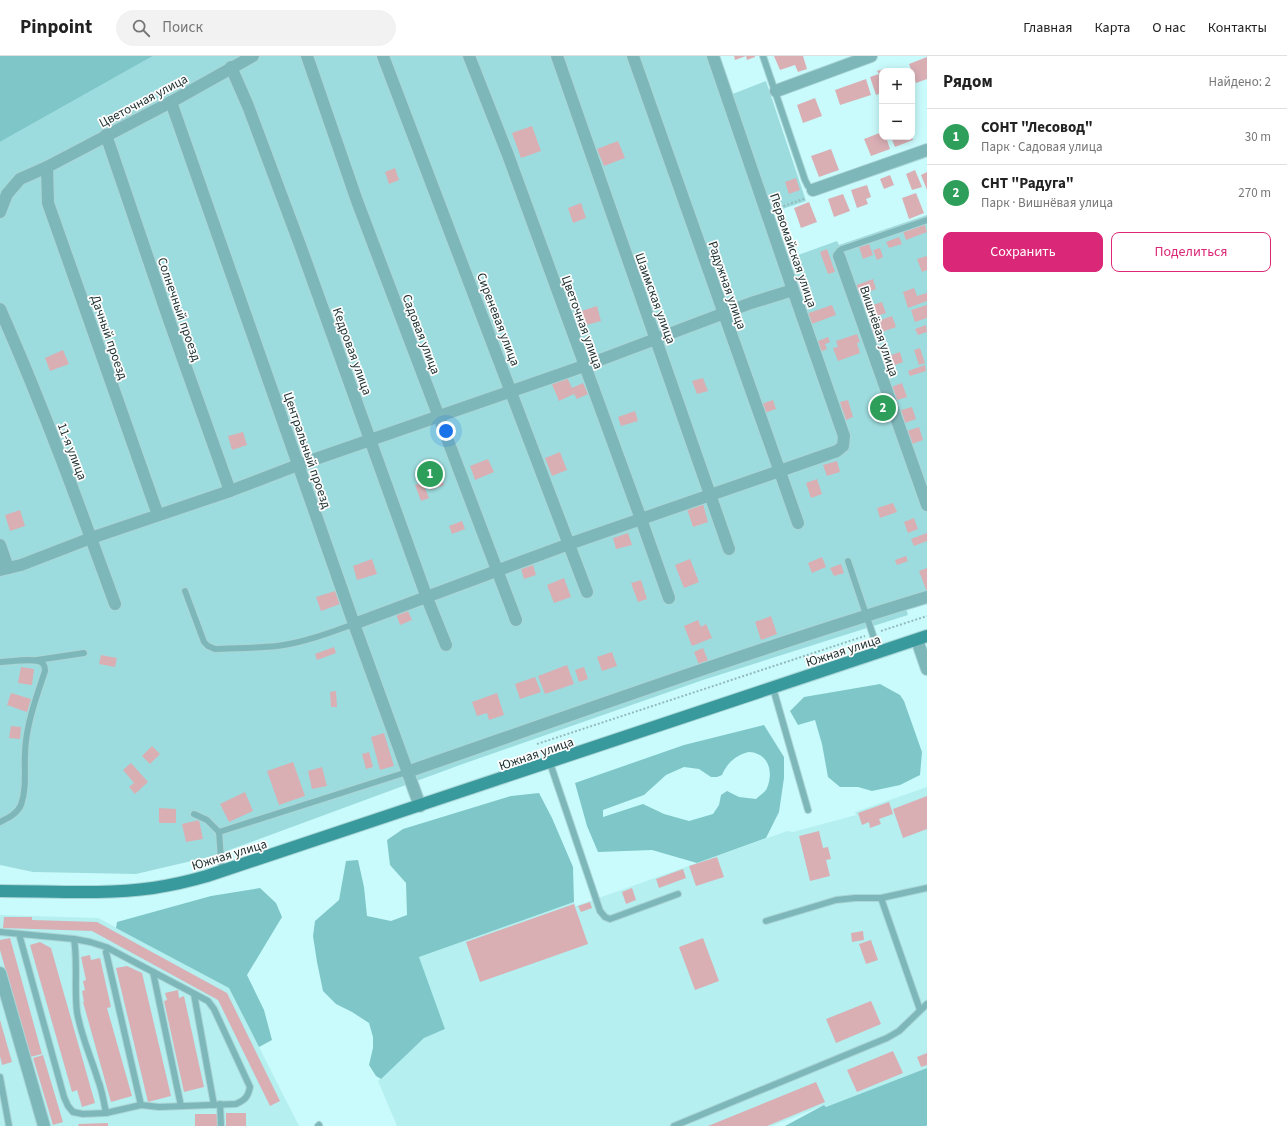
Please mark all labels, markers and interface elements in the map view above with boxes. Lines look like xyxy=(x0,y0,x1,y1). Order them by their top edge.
search box xyxy=(116,10,396,46)
text: Pinpoint xyxy=(20,14,92,41)
icon: search xyxy=(130,17,152,39)
text: Поиск xyxy=(162,17,203,38)
text: Главная xyxy=(1023,18,1072,38)
text: Карта xyxy=(1094,18,1130,38)
text: О нас xyxy=(1152,18,1186,38)
text: Контакты xyxy=(1208,18,1267,38)
map controls xyxy=(879,68,915,140)
button: + xyxy=(879,68,915,104)
street label: Цветочная улица xyxy=(96,70,191,132)
text: Рядом xyxy=(943,70,993,94)
text: Найдено: 2 xyxy=(1209,73,1271,91)
button: − xyxy=(879,104,915,140)
text: СОНТ "Лесовод" xyxy=(981,117,1093,138)
text: 1 xyxy=(953,128,959,146)
text: 30 m xyxy=(1245,128,1271,146)
text: Парк · Садовая улица xyxy=(981,138,1103,156)
text: СНТ "Радуга" xyxy=(981,173,1074,194)
text: 2 xyxy=(953,184,959,202)
text: 270 m xyxy=(1238,184,1271,202)
street label: Первомайская улица xyxy=(765,191,821,310)
text: Парк · Вишнёвая улица xyxy=(981,194,1113,212)
button: Сохранить xyxy=(943,232,1103,272)
button: Поделиться xyxy=(1111,232,1271,272)
street label: Радужная улица xyxy=(704,239,751,332)
street label: Шаимская улица xyxy=(630,250,680,346)
street label: Солнечный проезд xyxy=(153,255,205,364)
street label: Сиреневая улица xyxy=(472,270,524,369)
street label: Цветочная улица xyxy=(557,273,607,372)
street label: Вишнёвая улица xyxy=(855,283,903,379)
street label: Садовая улица xyxy=(398,292,445,377)
street label: Дачный проезд xyxy=(86,293,132,382)
street label: Кедровая улица xyxy=(328,305,376,398)
street label: Центральный проезд xyxy=(279,390,335,511)
pin: 2 xyxy=(870,393,896,423)
street label: 11-я улица xyxy=(53,420,91,483)
your location xyxy=(436,421,456,441)
pin: 1 xyxy=(417,459,443,489)
street label: Южная улица xyxy=(803,630,883,672)
street label: Южная улица xyxy=(497,733,576,775)
street label: Южная улица xyxy=(189,835,269,875)

